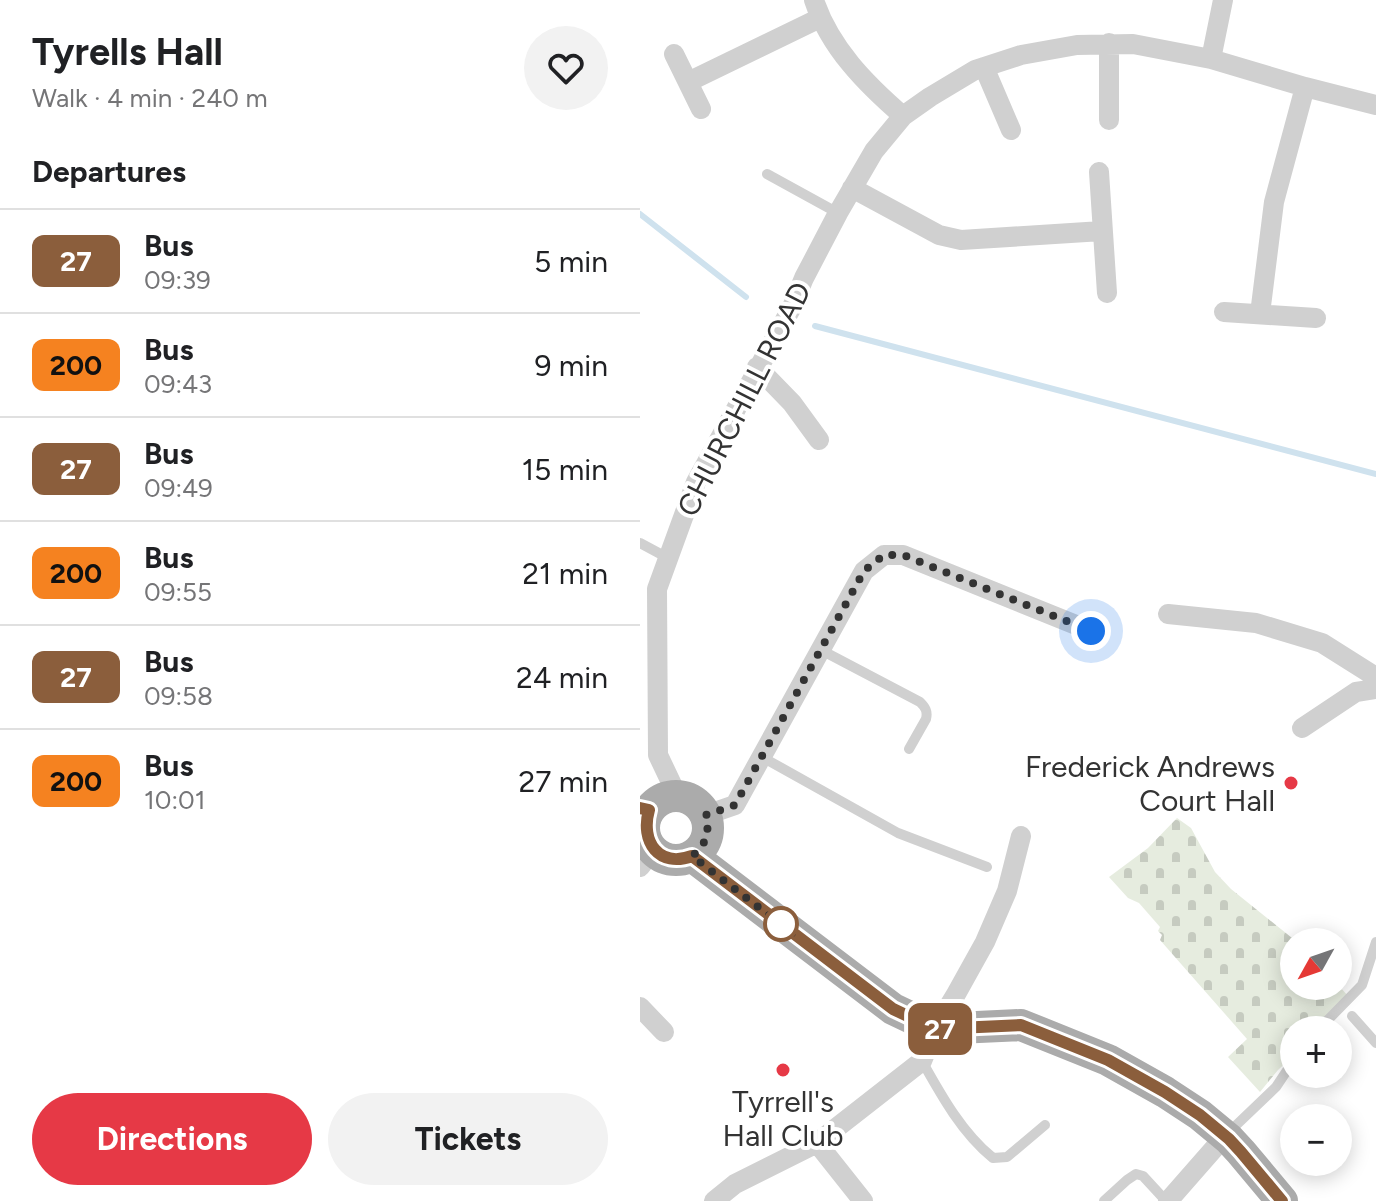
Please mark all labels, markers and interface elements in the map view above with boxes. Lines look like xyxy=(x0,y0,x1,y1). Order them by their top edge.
button: heart xyxy=(524,26,608,110)
text: Tyrells Hall xyxy=(32,29,223,75)
text: Walk · 4 min · 240 m xyxy=(32,82,268,114)
text: Departures xyxy=(32,153,186,190)
text: Bus xyxy=(144,227,193,264)
text: 5 min xyxy=(534,243,608,280)
text: 27 xyxy=(60,244,92,278)
text: 09:39 xyxy=(144,264,211,296)
street label: CHURCHILL ROAD xyxy=(669,276,819,522)
text: Bus xyxy=(144,331,193,368)
text: 9 min xyxy=(534,347,608,384)
text: 200 xyxy=(50,348,102,382)
text: 09:43 xyxy=(144,368,212,400)
text: Bus xyxy=(144,435,193,472)
text: 15 min xyxy=(522,451,608,488)
text: 27 xyxy=(60,452,92,486)
text: 09:49 xyxy=(144,472,213,504)
text: Bus xyxy=(144,539,193,576)
text: 21 min xyxy=(522,555,608,592)
text: 200 xyxy=(50,556,102,590)
text: 09:55 xyxy=(144,576,212,608)
your location xyxy=(1071,611,1111,651)
text: Bus xyxy=(144,643,193,680)
text: 24 min xyxy=(516,659,608,696)
text: 27 xyxy=(60,660,92,694)
text: 09:58 xyxy=(144,680,213,712)
text: Bus xyxy=(144,747,193,784)
place label: Frederick Andrews Court Hall xyxy=(1025,748,1275,819)
text: 27 min xyxy=(518,763,608,800)
text: 200 xyxy=(50,764,102,798)
marker: Frederick Andrews Court Hall xyxy=(1282,774,1300,792)
text: 10:01 xyxy=(144,784,205,816)
unlabelled marker xyxy=(764,907,798,941)
north arrow xyxy=(1280,928,1352,1000)
map controls xyxy=(1280,928,1352,1176)
line badge: 27 xyxy=(904,1003,976,1055)
text: 27 xyxy=(924,1012,956,1046)
button: + xyxy=(1280,1016,1352,1088)
marker: Tyrrell's Hall Club xyxy=(774,1061,792,1079)
place label: Tyrrell's Hall Club xyxy=(723,1083,844,1154)
button: Directions xyxy=(32,1093,312,1185)
button: Tickets xyxy=(328,1093,608,1185)
button: − xyxy=(1280,1104,1352,1176)

